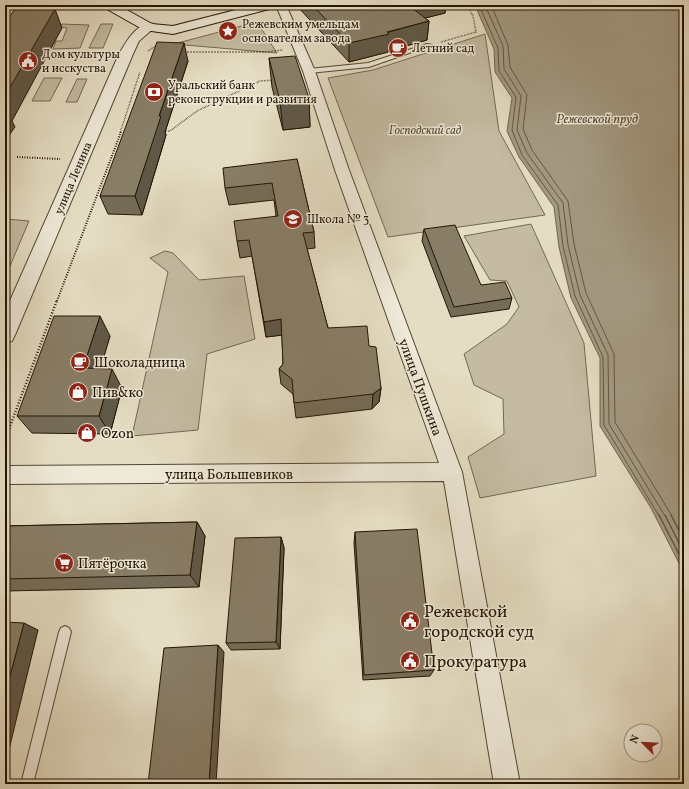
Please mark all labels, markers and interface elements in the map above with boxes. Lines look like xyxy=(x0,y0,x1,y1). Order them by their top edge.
place label: Режевским умельцам основателям завода xyxy=(242,17,359,47)
place icon: Режевским умельцам основателям завода xyxy=(217,20,239,42)
cafe icon: Летний сад xyxy=(387,37,409,59)
place label: Летний сад xyxy=(412,41,474,57)
place label: Дом культуры и исскуства xyxy=(42,47,120,77)
public building icon: Дом культуры и исскуства xyxy=(17,50,39,72)
place label: Уральский банк реконструкции и развития xyxy=(168,78,317,108)
bank icon: Уральский банк реконструкции и развития xyxy=(143,81,165,103)
water label: Режевской пруд xyxy=(556,111,638,129)
park label: Господский сад xyxy=(389,123,462,139)
street label: улица Ленина xyxy=(51,140,96,217)
school or university icon: Школа № 3 xyxy=(282,208,304,230)
place label: Школа № 3 xyxy=(307,212,369,228)
street label: улица Пушкина xyxy=(393,336,446,439)
cafe icon: Шоколадница xyxy=(69,351,91,373)
place label: Шоколадница xyxy=(94,354,186,373)
shop icon: Пив&ко xyxy=(67,381,89,403)
place label: Пив&ко xyxy=(92,384,143,403)
shop icon: Ozon xyxy=(76,422,98,444)
place label: Ozon xyxy=(101,425,134,444)
street label: улица Большевиков xyxy=(165,466,293,485)
supermarket icon: Пятёрочка xyxy=(53,552,75,574)
place label: Пятёрочка xyxy=(78,555,147,574)
place label: Режевской городской суд xyxy=(424,601,534,644)
public building icon: Режевской городской суд xyxy=(399,610,421,632)
public building icon: Прокуратура xyxy=(399,650,421,672)
place label: Прокуратура xyxy=(424,651,527,674)
north arrow xyxy=(623,723,663,763)
text: N xyxy=(627,733,644,746)

